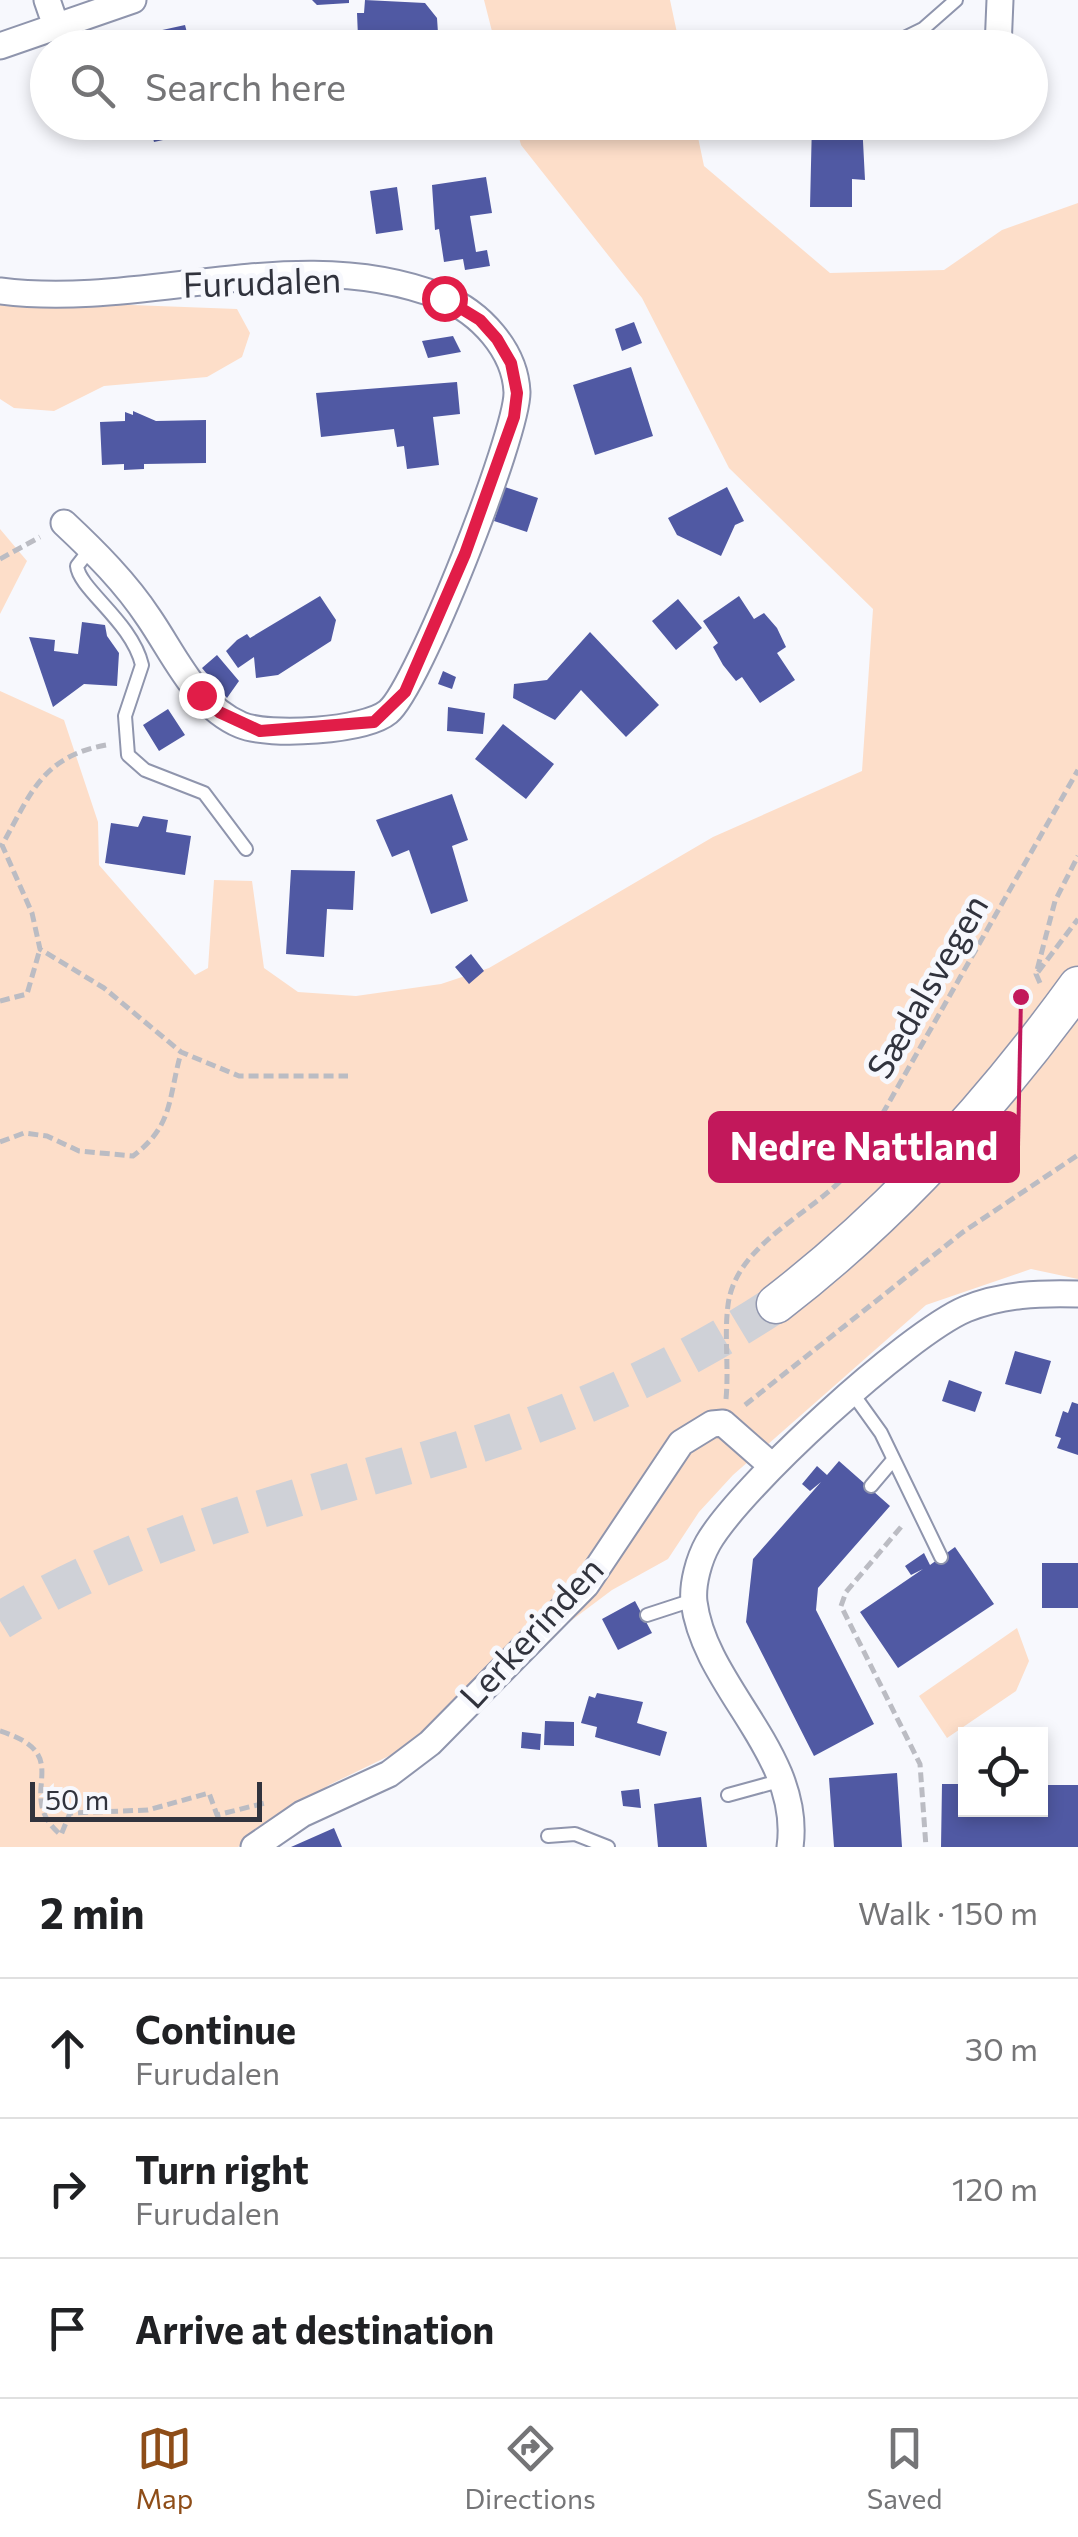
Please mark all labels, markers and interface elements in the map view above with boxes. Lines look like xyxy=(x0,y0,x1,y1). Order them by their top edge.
search box xyxy=(30,30,1048,140)
icon: search xyxy=(65,58,120,113)
text: Search here xyxy=(145,62,346,109)
street label: Furudalen xyxy=(182,256,342,305)
route start xyxy=(422,276,468,322)
route end xyxy=(179,673,225,719)
street label: Sædalsvegen xyxy=(856,886,996,1085)
callout: Nedre Nattland xyxy=(710,1113,1018,1181)
text: Nedre Nattland xyxy=(730,1121,998,1168)
street label: Lerkerinden xyxy=(449,1547,611,1716)
map controls xyxy=(958,1727,1048,1817)
button: locate xyxy=(958,1727,1048,1817)
scale bar xyxy=(30,1777,262,1822)
text: 50 m xyxy=(45,1782,109,1816)
text: 2 min xyxy=(40,1886,145,1938)
text: Walk · 150 m xyxy=(858,1892,1038,1932)
text: Continue xyxy=(135,2005,296,2052)
icon: ahead xyxy=(40,2021,95,2076)
text: 30 m xyxy=(965,2028,1038,2068)
text: Furudalen xyxy=(135,2052,280,2092)
text: Turn right xyxy=(135,2145,309,2192)
icon: right xyxy=(40,2161,95,2216)
text: 120 m xyxy=(952,2168,1038,2208)
text: Furudalen xyxy=(135,2192,280,2232)
icon: arrive xyxy=(40,2301,95,2356)
text: Arrive at destination xyxy=(135,2305,494,2352)
tab: Map xyxy=(136,2421,193,2515)
tab: Directions xyxy=(464,2421,596,2515)
tab: Saved xyxy=(867,2421,942,2515)

